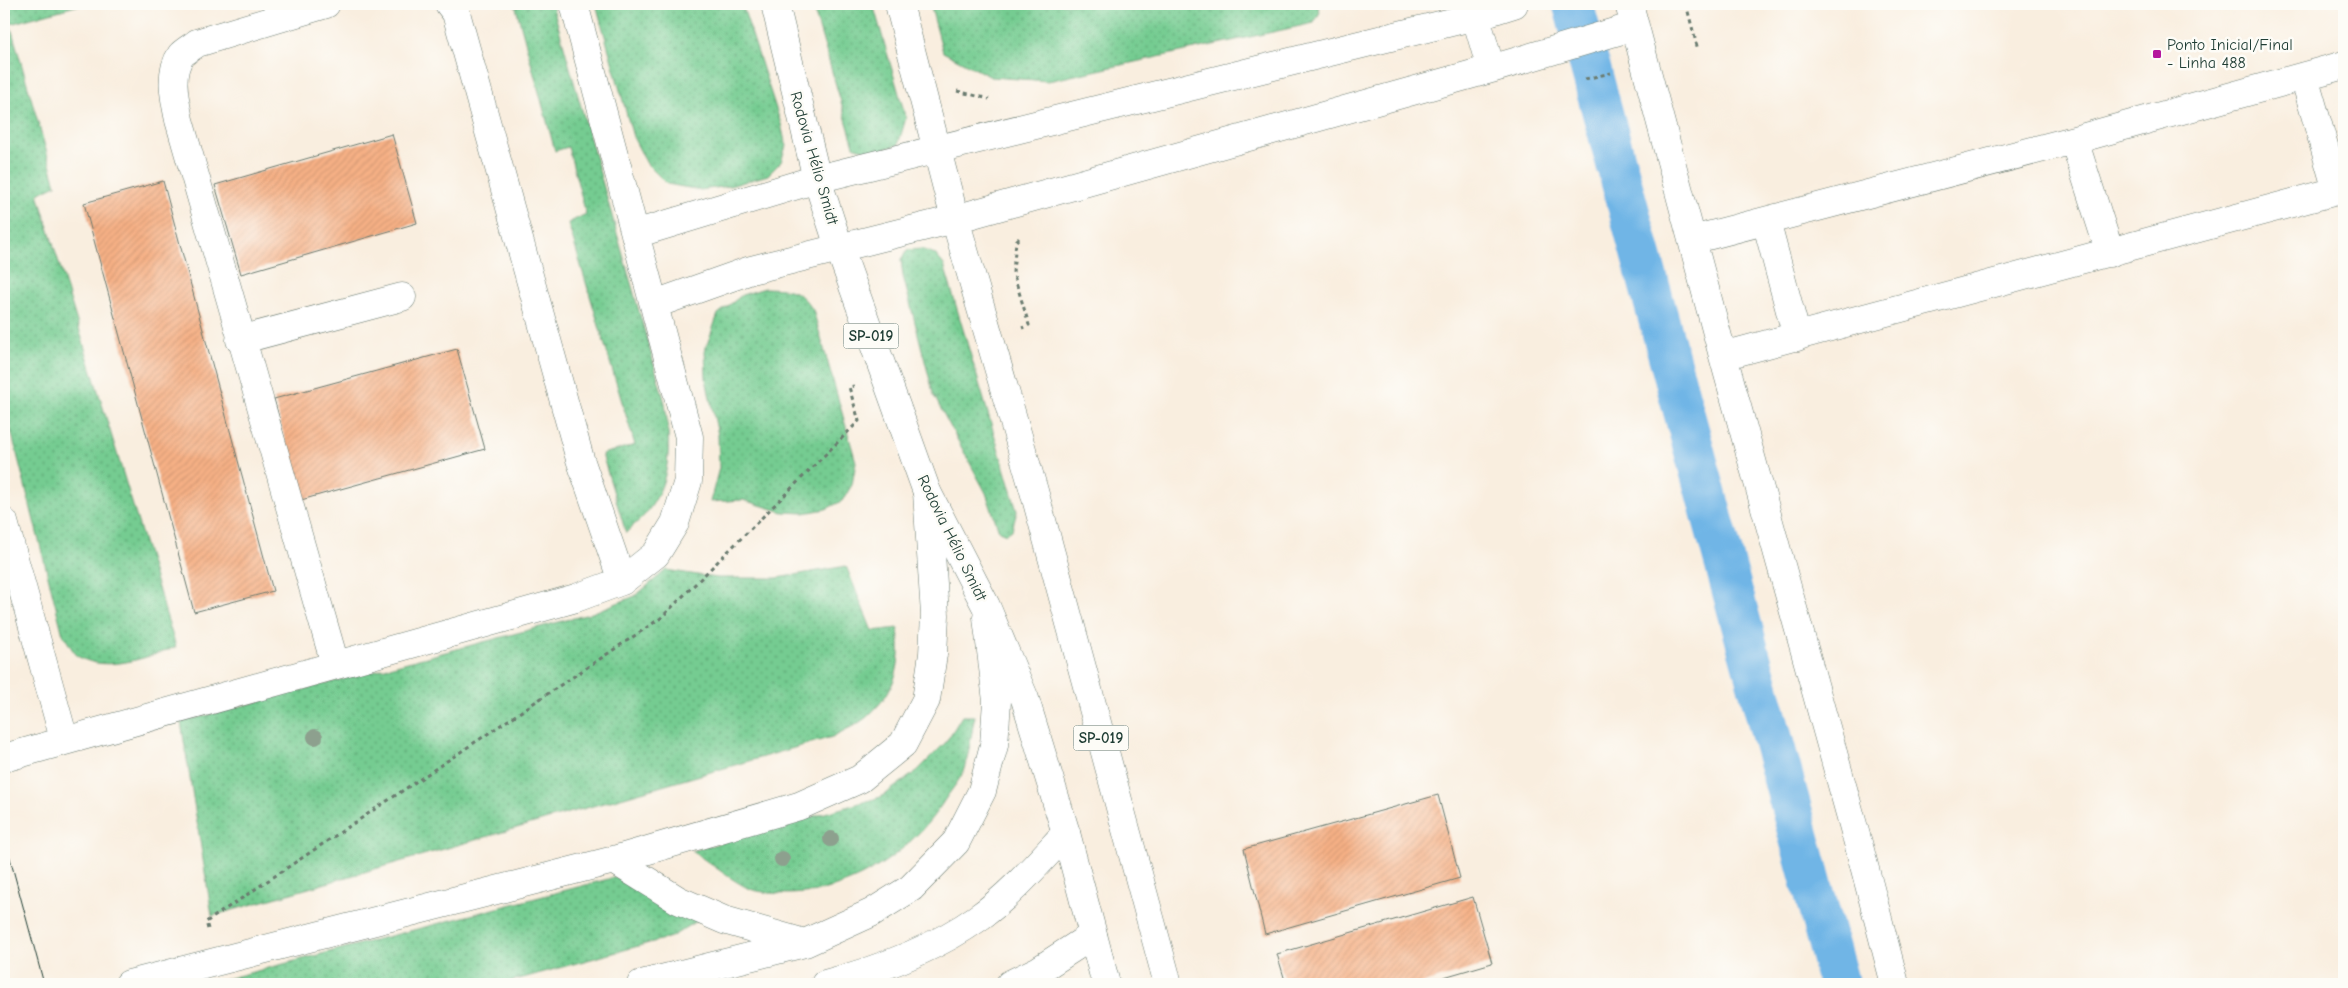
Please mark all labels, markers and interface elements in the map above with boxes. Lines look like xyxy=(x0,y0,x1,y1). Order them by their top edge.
place label: Ponto Inicial/Final - Linha 488 xyxy=(2167,36,2293,72)
marker: Ponto Inicial/Final - Linha 488 xyxy=(2151,48,2163,60)
street label: Rodovia Hélio Smidt xyxy=(786,89,842,227)
road number: SP-019 xyxy=(844,324,898,348)
street label: Rodovia Hélio Smidt xyxy=(914,472,990,604)
road number: SP-019 xyxy=(1074,726,1128,750)

